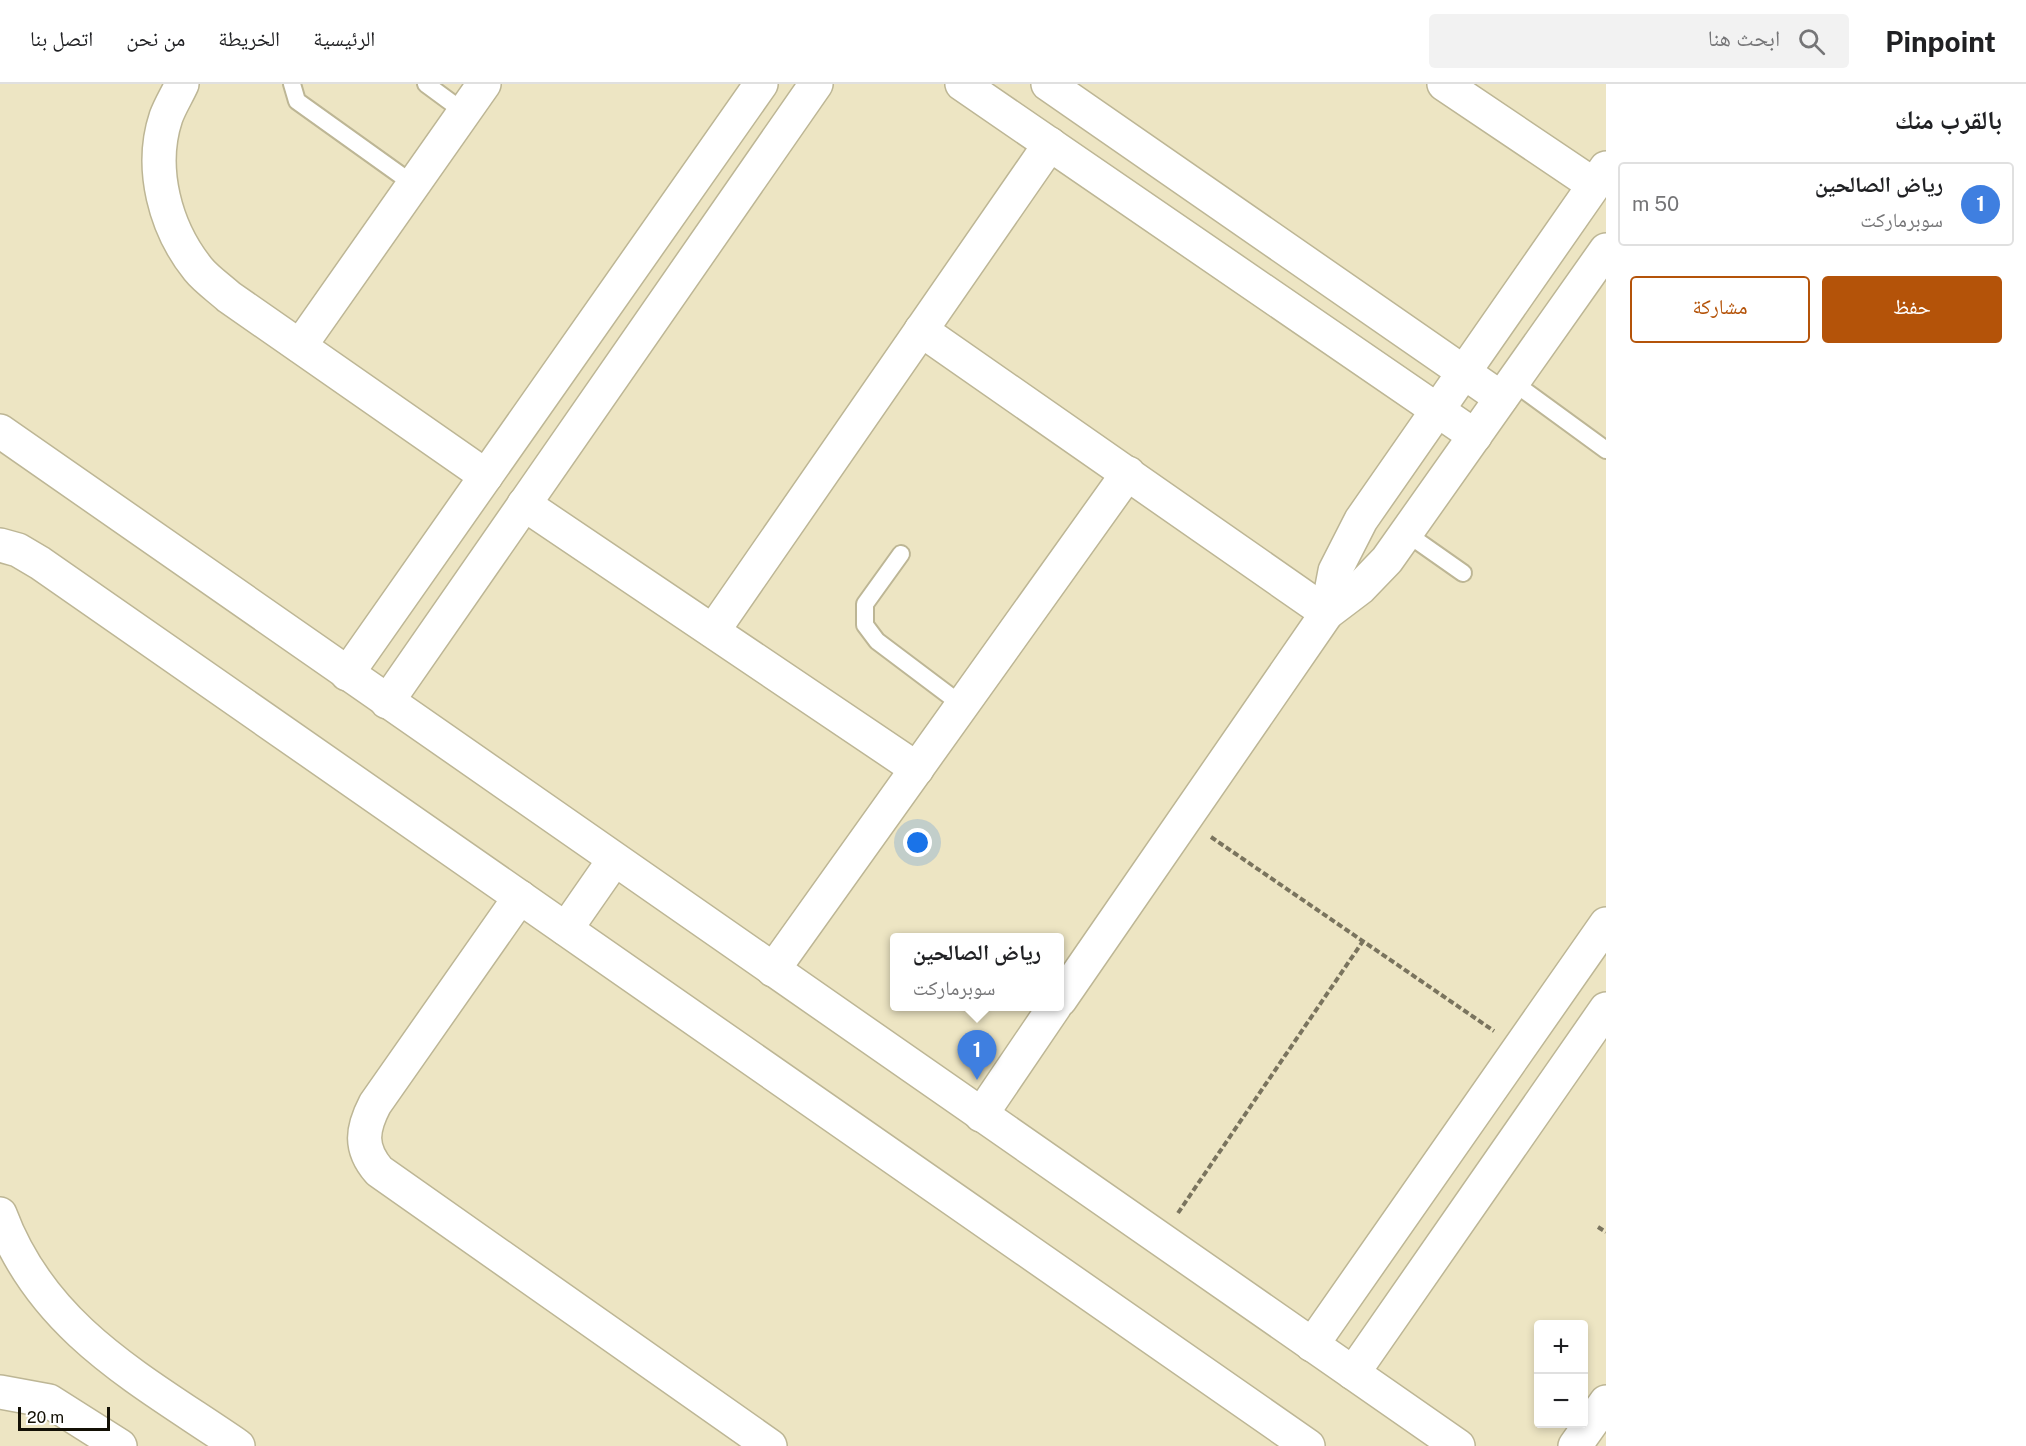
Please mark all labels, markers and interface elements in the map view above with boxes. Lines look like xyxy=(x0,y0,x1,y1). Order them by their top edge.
search box xyxy=(1429,14,1849,68)
text: ابحث هنا xyxy=(1708,25,1780,51)
icon: search xyxy=(1795,25,1828,58)
text: Pinpoint xyxy=(1885,25,1996,58)
text: اتصل بنا xyxy=(30,26,93,51)
text: من نحن xyxy=(126,26,185,51)
text: الخريطة xyxy=(218,26,280,51)
text: الرئيسية xyxy=(313,26,375,51)
text: بالقرب منك xyxy=(1895,104,2002,135)
text: رياض الصالحين xyxy=(1815,171,1943,197)
text: 50 m xyxy=(1632,192,1679,216)
text: 1 xyxy=(1976,192,1985,216)
text: سوبرماركت xyxy=(1860,208,1943,232)
button: مشاركة xyxy=(1630,276,1810,343)
button: حفظ xyxy=(1822,276,2002,343)
your location xyxy=(903,828,932,857)
popup xyxy=(890,933,1064,1011)
text: رياض الصالحين xyxy=(913,939,1041,965)
text: سوبرماركت xyxy=(913,976,995,1000)
pin: 1 xyxy=(958,1030,996,1080)
map controls xyxy=(1534,1320,1588,1428)
button: + xyxy=(1534,1320,1588,1374)
button: − xyxy=(1534,1374,1588,1428)
scale bar xyxy=(18,1404,110,1432)
text: 20 m xyxy=(27,1408,64,1427)

